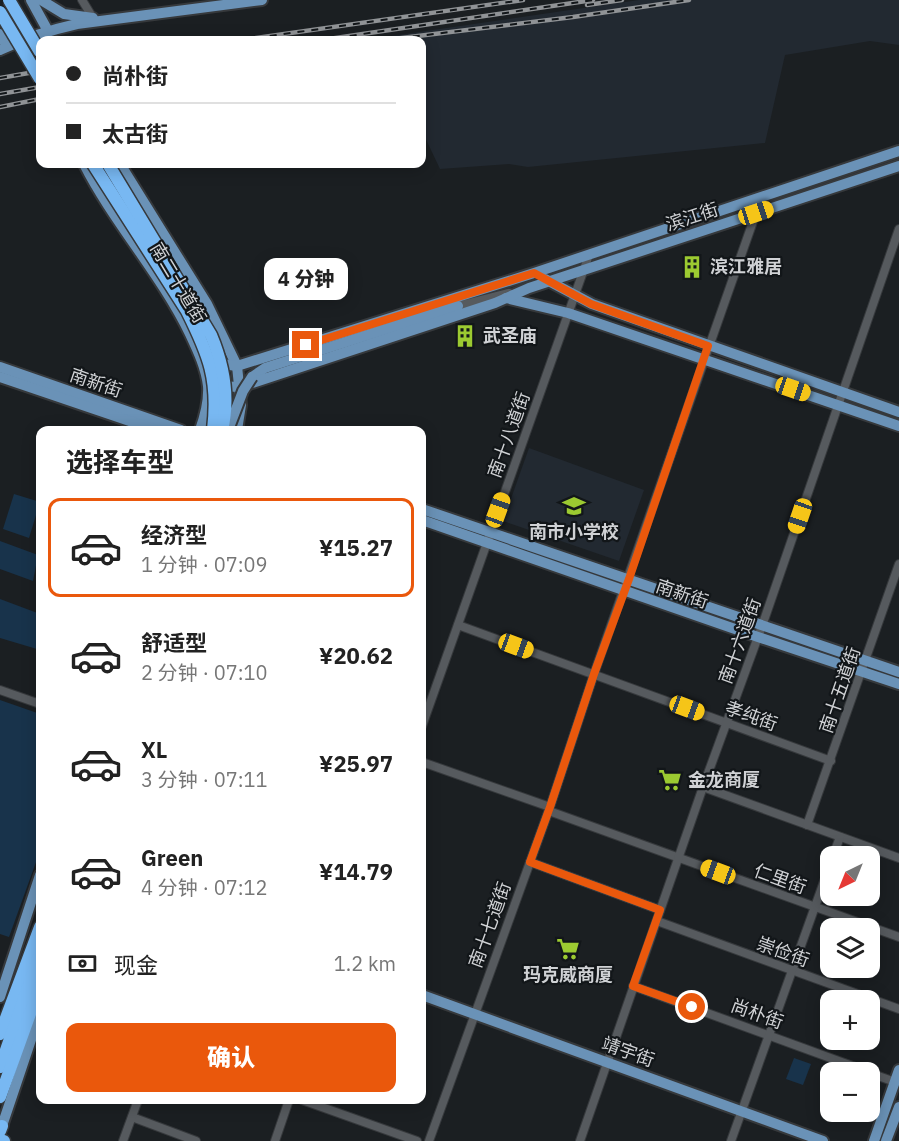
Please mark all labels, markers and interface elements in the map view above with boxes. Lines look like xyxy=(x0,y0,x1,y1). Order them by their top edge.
text: 尚朴街 xyxy=(102,61,168,90)
text: 太古街 xyxy=(102,119,168,148)
street label: 滨江街 xyxy=(663,197,721,236)
car xyxy=(736,199,776,227)
street label: 南二十道街 xyxy=(145,238,211,327)
building icon: 滨江雅居 xyxy=(679,254,705,280)
place label: 滨江雅居 xyxy=(710,255,782,278)
callout: 4 分钟 xyxy=(264,258,348,300)
text: 4 分钟 xyxy=(278,265,334,292)
building icon: 武圣庙 xyxy=(452,323,478,349)
place label: 武圣庙 xyxy=(483,324,537,347)
route end xyxy=(292,331,319,358)
street label: 南新街 xyxy=(67,363,125,402)
car xyxy=(773,375,813,403)
street label: 南十八道街 xyxy=(482,389,535,481)
text: 选择车型 xyxy=(66,444,174,479)
car xyxy=(483,490,513,530)
school or university icon: 南市小学校 xyxy=(561,493,587,519)
car xyxy=(786,496,814,536)
text: 经济型 xyxy=(141,520,207,549)
place label: 南市小学校 xyxy=(529,520,619,543)
icon: car xyxy=(69,521,123,575)
text: ¥15.27 xyxy=(319,533,393,562)
text: 1 分钟 · 07:09 xyxy=(141,551,268,578)
street label: 南新街 xyxy=(653,574,711,613)
street label: 南十六道街 xyxy=(713,595,766,687)
text: 舒适型 xyxy=(141,628,207,657)
icon: car xyxy=(69,629,123,683)
car xyxy=(496,631,536,661)
text: ¥20.62 xyxy=(319,641,393,670)
street label: 南十五道街 xyxy=(814,644,865,736)
text: 2 分钟 · 07:10 xyxy=(141,659,268,686)
car xyxy=(667,693,707,723)
street label: 孝纯街 xyxy=(722,695,780,736)
text: XL xyxy=(141,735,167,764)
icon: car xyxy=(69,737,123,791)
text: ¥25.97 xyxy=(319,749,393,778)
text: 3 分钟 · 07:11 xyxy=(141,766,268,793)
supermarket icon: 金龙商厦 xyxy=(657,767,683,793)
place label: 金龙商厦 xyxy=(688,768,760,791)
text: Green xyxy=(141,843,203,872)
icon: car xyxy=(69,845,123,899)
north arrow xyxy=(820,846,880,906)
map controls xyxy=(820,846,880,1122)
text: ¥14.79 xyxy=(319,857,393,886)
car xyxy=(698,857,738,887)
street label: 仁里街 xyxy=(751,858,809,899)
text: 4 分钟 · 07:12 xyxy=(141,874,268,901)
street label: 南十七道街 xyxy=(463,879,516,971)
button: layers xyxy=(820,918,880,978)
street label: 崇俭街 xyxy=(754,931,812,972)
supermarket icon: 玛克威商厦 xyxy=(555,936,581,962)
icon: cash xyxy=(66,947,99,980)
text: 现金 xyxy=(114,950,158,979)
text: 1.2 km xyxy=(334,950,396,977)
place label: 玛克威商厦 xyxy=(523,963,613,986)
button: + xyxy=(820,990,880,1050)
route start xyxy=(678,993,705,1020)
street label: 尚朴街 xyxy=(728,993,786,1034)
button: 确认 xyxy=(66,1023,396,1092)
street label: 靖宇街 xyxy=(599,1031,657,1072)
button: − xyxy=(820,1062,880,1122)

